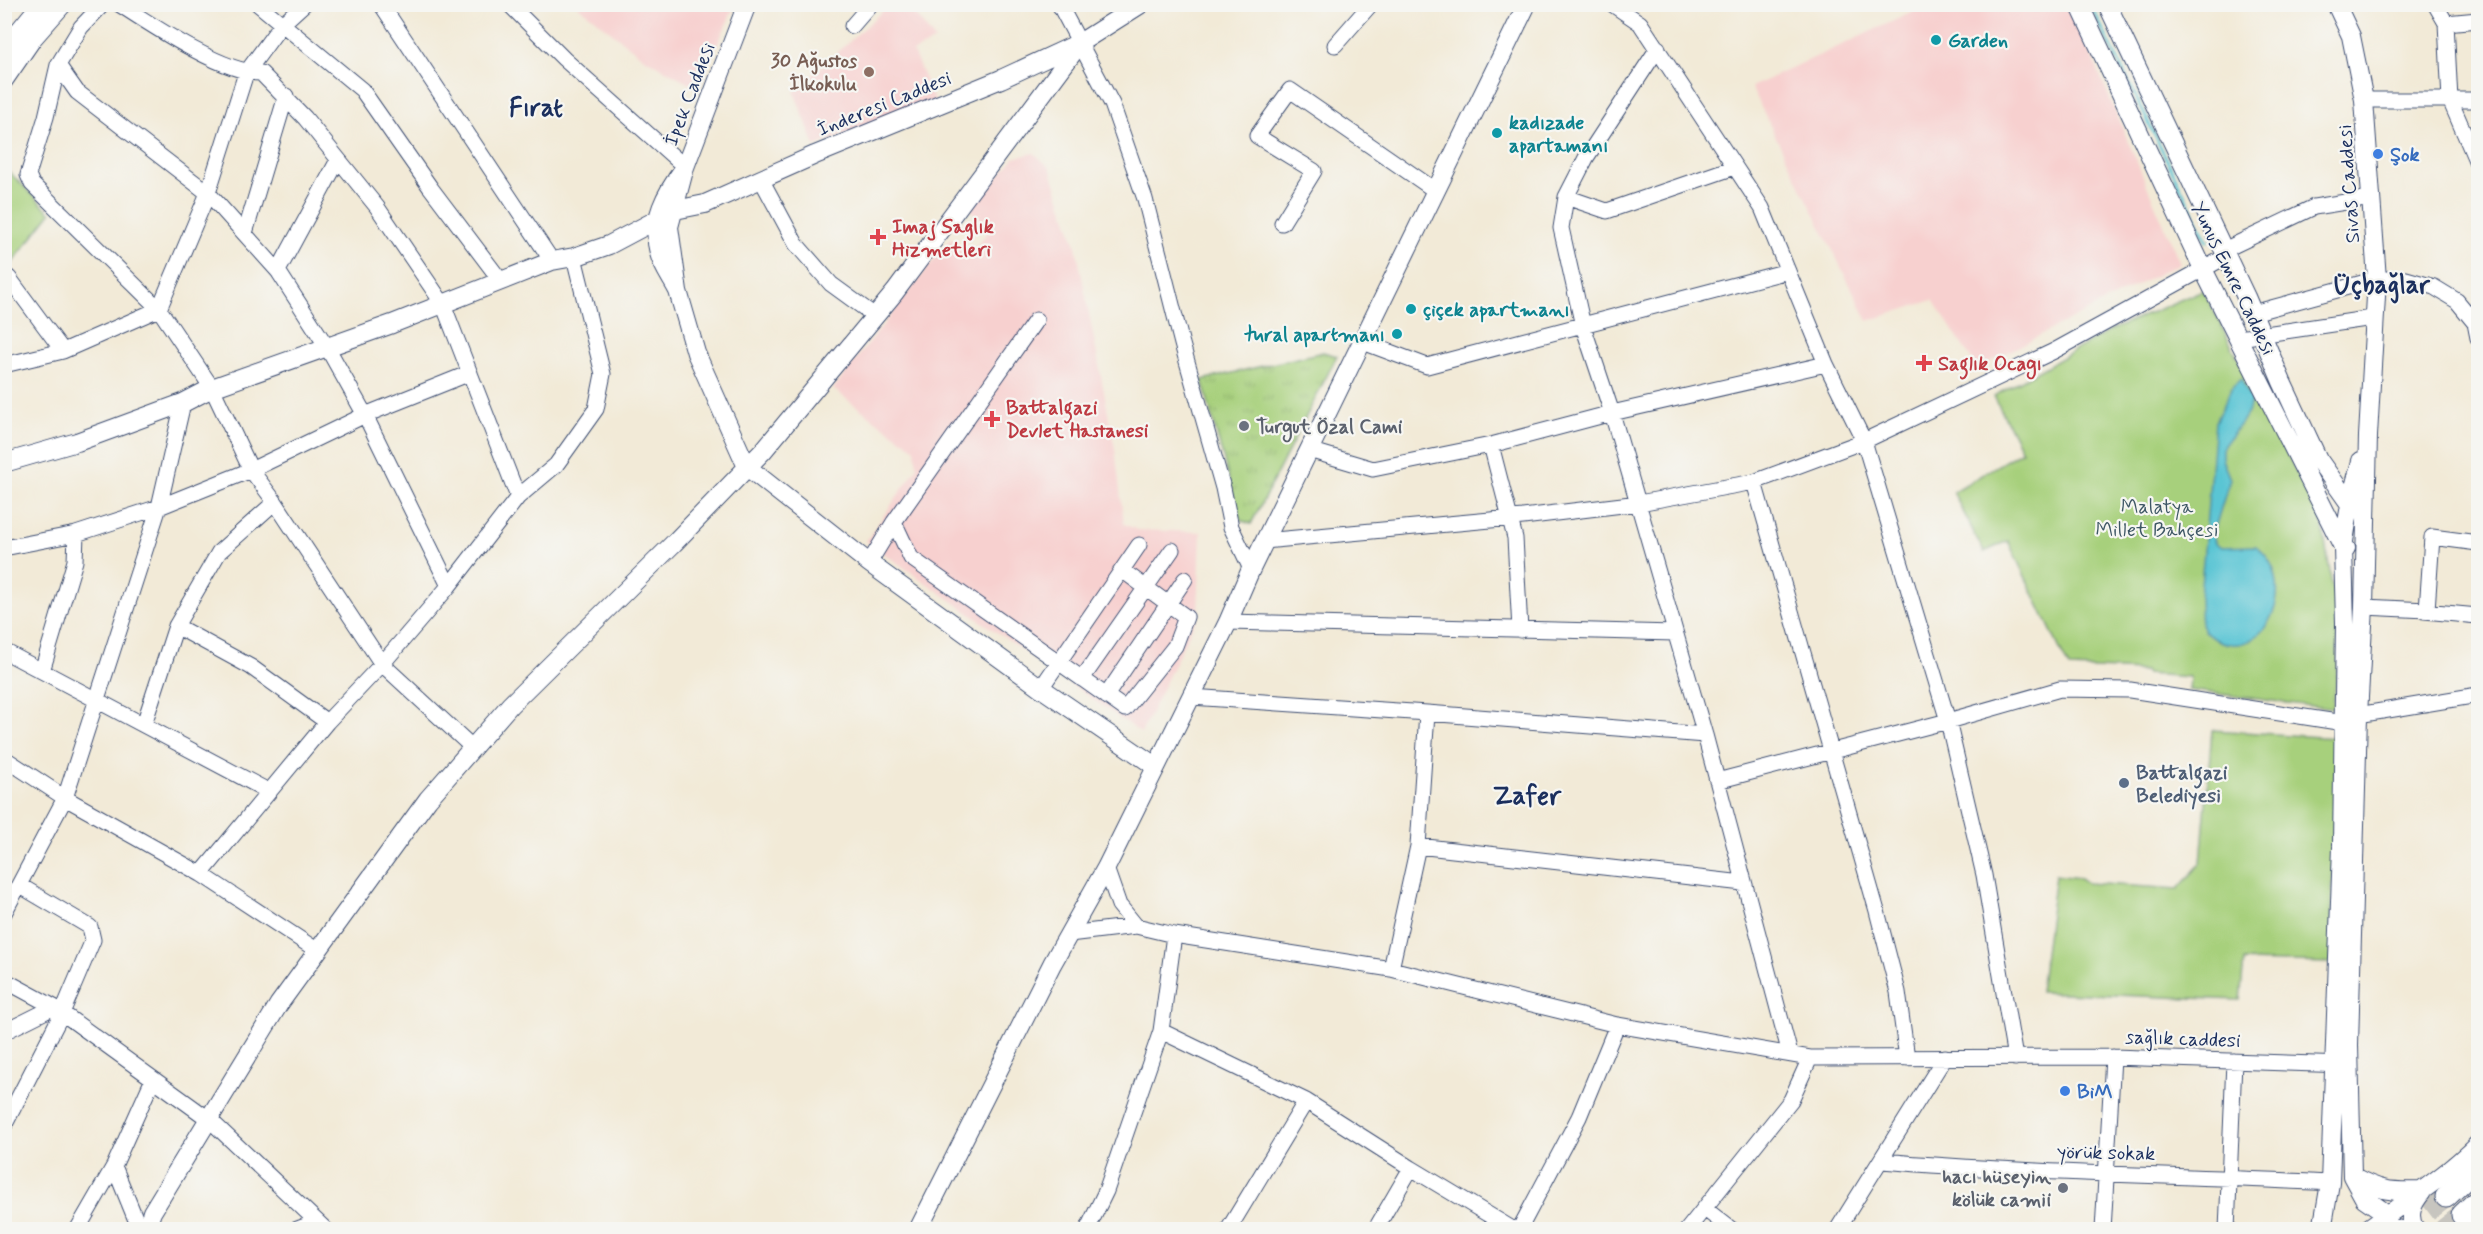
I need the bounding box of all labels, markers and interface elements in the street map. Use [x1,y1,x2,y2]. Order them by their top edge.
place label: Garden [1948,28,2008,55]
marker: Garden [1929,33,1943,47]
street label: İpek Caddesi [658,39,723,150]
place label: 30 Ağustos İlkokulu [771,48,857,98]
street label: İnderesi Caddesi [813,65,956,144]
marker: 30 Ağustos İlkokulu [862,65,876,79]
district label: Fırat [509,92,563,126]
place label: kadızade apartamanı [1509,110,1609,160]
street label: Sivas Caddesi [2332,124,2367,244]
marker: kadızade apartamanı [1490,126,1504,140]
place label: Şok [2390,142,2420,169]
marker: Şok [2371,147,2385,161]
street label: Yunus Emre Caddesi [2184,197,2282,360]
place label: Imaj Saglık Hizmetleri [892,214,994,264]
marker: Imaj Saglık Hizmetleri [869,228,887,246]
district label: Üçbağlar [2332,269,2431,304]
place label: çiçek apartmanı [1423,297,1570,324]
marker: çiçek apartmanı [1404,302,1418,316]
place label: tural apartmanı [1243,322,1385,349]
marker: tural apartmanı [1390,327,1404,341]
place label: Saglık Ocagı [1938,351,2042,380]
marker: Saglık Ocagı [1915,354,1933,372]
place label: Battalgazi Devlet Hastanesi [1006,395,1149,445]
marker: Battalgazi Devlet Hastanesi [983,410,1001,428]
place label: Turgut Özal Cami [1256,414,1403,443]
marker: Turgut Özal Cami [1237,419,1251,433]
park label: Malatya Millet Bahçesi [2096,494,2219,544]
place label: Battalgazi Belediyesi [2136,760,2228,810]
marker: Battalgazi Belediyesi [2117,776,2131,790]
district label: Zafer [1493,780,1562,814]
street label: sağlık caddesi [2125,1024,2241,1055]
place label: BiM [2077,1079,2113,1106]
marker: BiM [2058,1084,2072,1098]
street label: yörük sokak [2057,1139,2155,1168]
place label: hacı hüseyin kölük camii [1942,1164,2051,1214]
marker: hacı hüseyin kölük camii [2056,1181,2070,1195]

